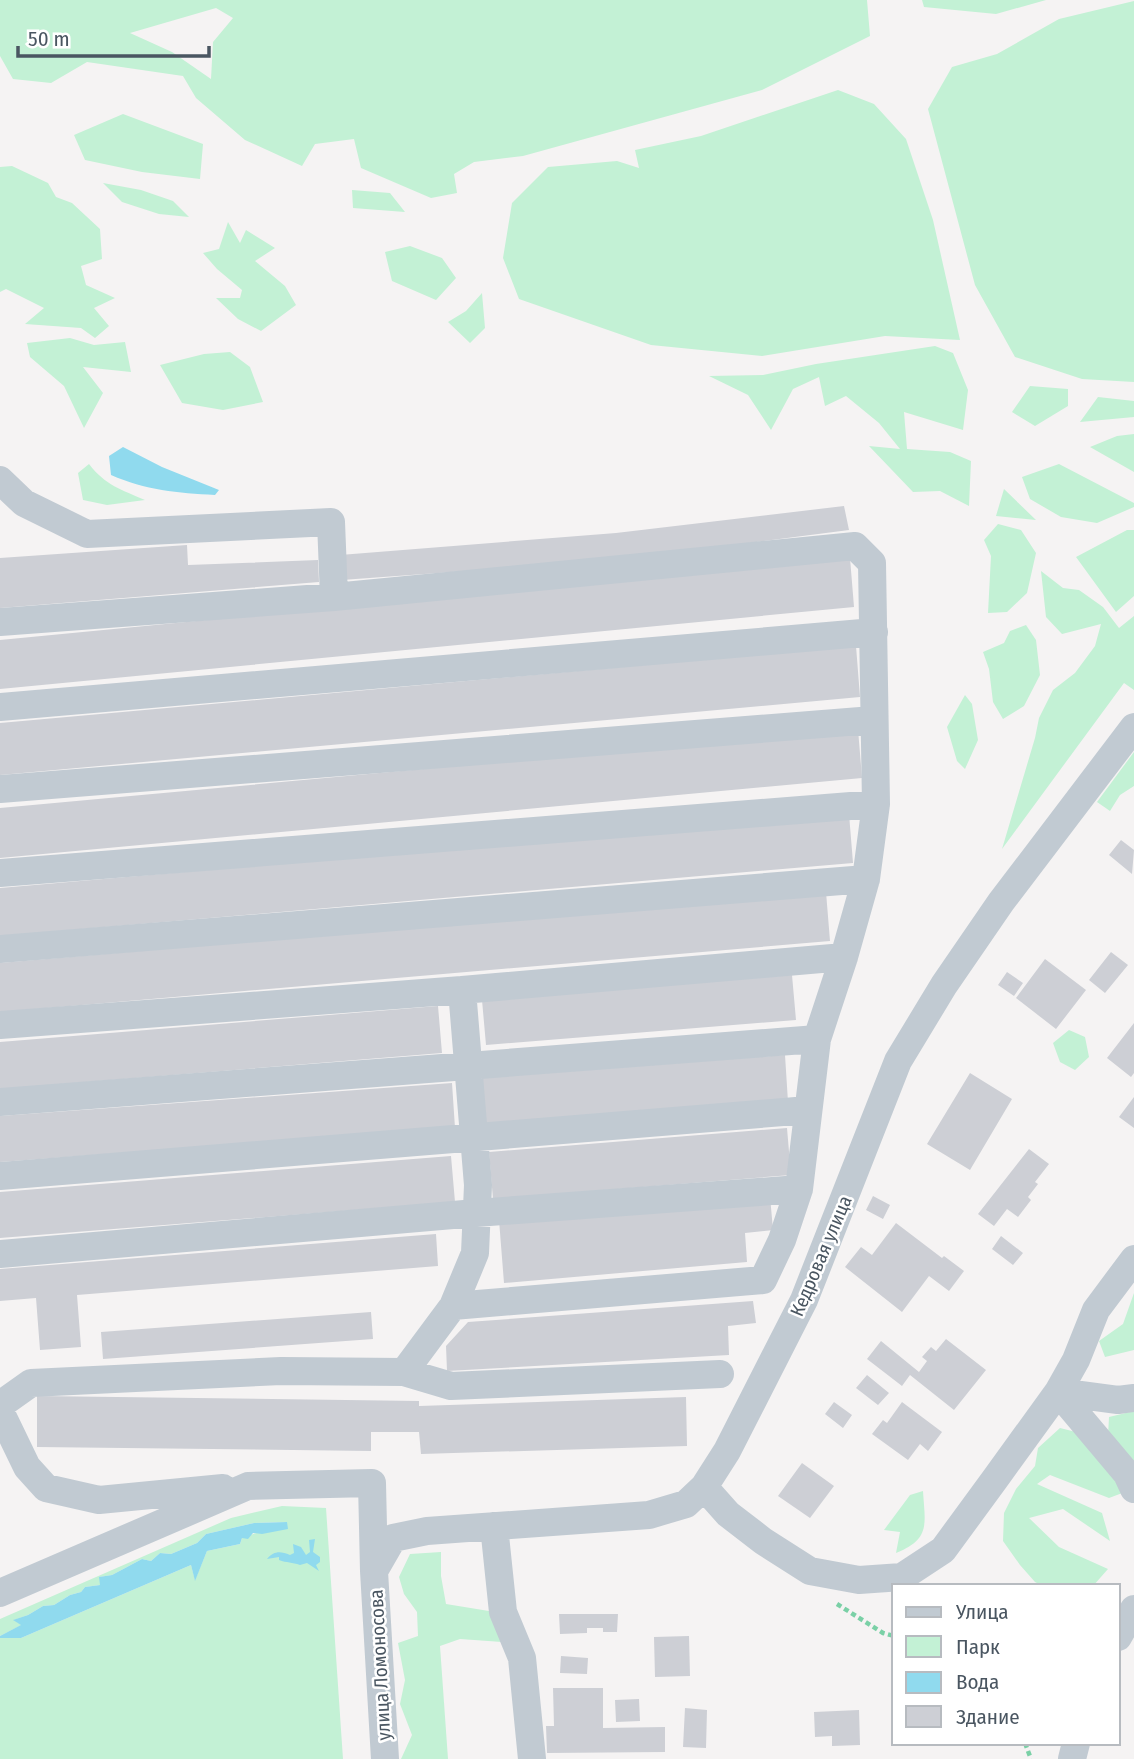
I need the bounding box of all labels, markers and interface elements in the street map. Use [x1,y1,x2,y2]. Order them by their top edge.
scale bar [18,14,208,58]
text: 50 m [28,26,70,52]
street label: Кедровая улица [785,1192,857,1320]
legend [892,1584,1120,1745]
street label: улица Ломоносова [365,1589,395,1741]
text: Улица [955,1599,1009,1625]
text: Парк [956,1634,1000,1660]
text: Вода [956,1669,999,1695]
text: Здание [956,1704,1020,1730]

